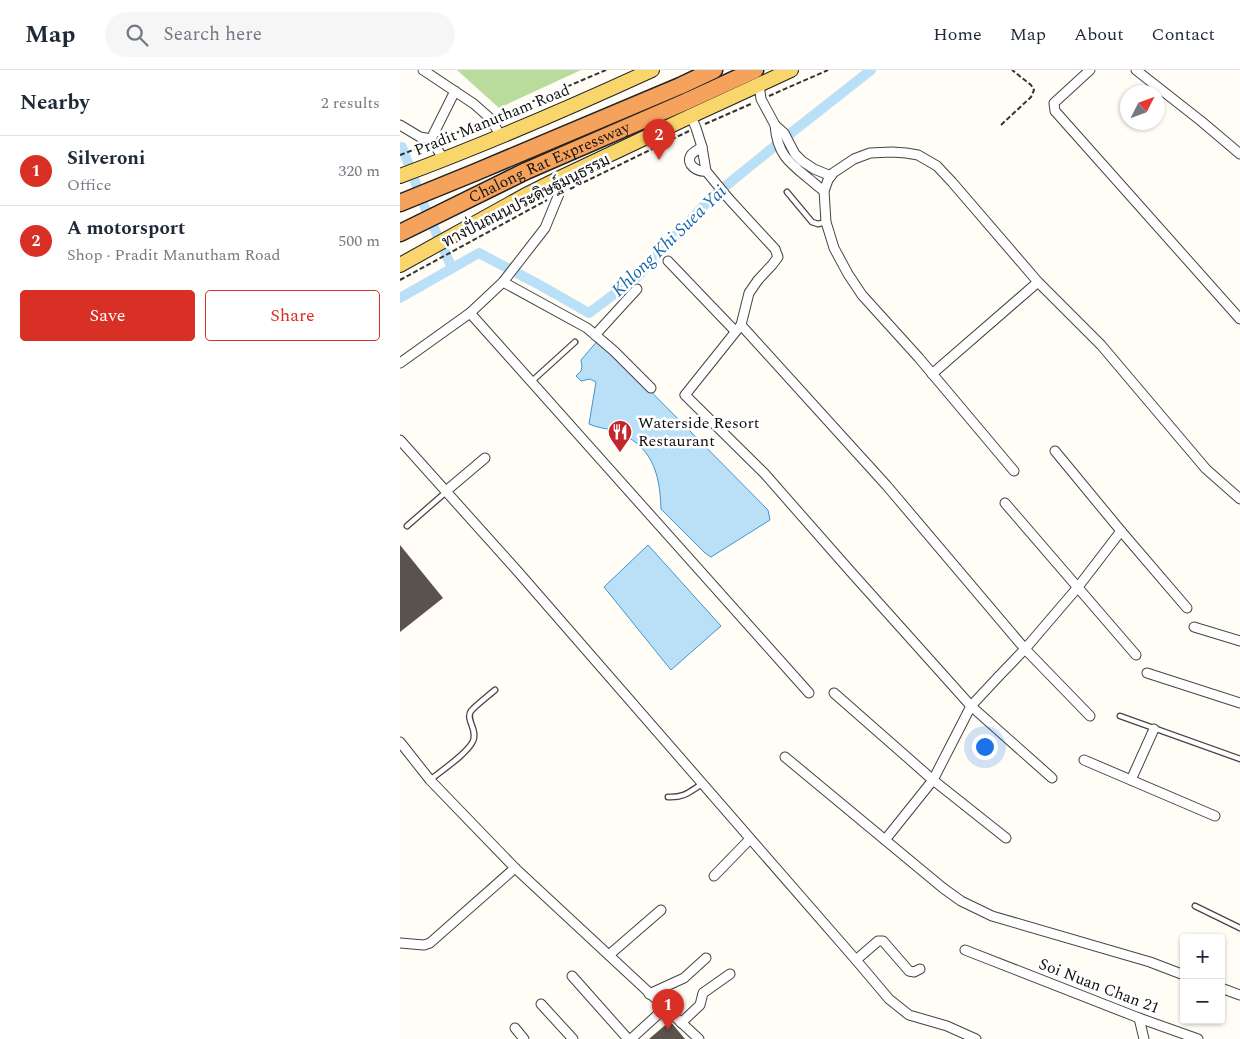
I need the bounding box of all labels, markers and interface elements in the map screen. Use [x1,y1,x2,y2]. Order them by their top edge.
search box [105,12,455,57]
text: Map [25,17,75,53]
text: Search here [163,20,262,49]
icon: search [123,21,151,49]
text: Home [933,21,982,48]
text: Map [1010,21,1046,48]
text: About [1074,21,1124,48]
text: Contact [1152,21,1215,48]
street label: Pradit Manutham Road [411,78,573,162]
north arrow [1120,85,1165,130]
text: Nearby [20,87,90,119]
text: 2 results [321,91,380,115]
street label: Chalong Rat Expressway [464,115,635,210]
pin: 2 [643,119,675,160]
text: Silveroni [67,144,145,173]
street label: ทางปั่นถนนประดิษฐ์มนูธรรม [437,146,614,254]
text: 1 [32,159,40,183]
text: 320 m [338,159,380,183]
text: Office [67,173,111,197]
water label: Khlong Khi Suea Yai [605,179,733,303]
text: A motorsport [67,214,185,243]
text: 2 [32,229,40,253]
text: 500 m [338,229,380,253]
text: Shop · Pradit Manutham Road [67,243,281,267]
button: Save [20,290,195,341]
button: Share [205,290,380,341]
place label: Waterside Resort Restaurant [638,411,760,453]
restaurant icon: Waterside Resort Restaurant [607,419,633,453]
your location [972,734,998,760]
map controls [1180,934,1225,1024]
button: + [1180,934,1225,979]
street label: Soi Nuan Chan 21 [1035,952,1163,1020]
button: − [1180,979,1225,1024]
pin: 1 [652,989,684,1030]

